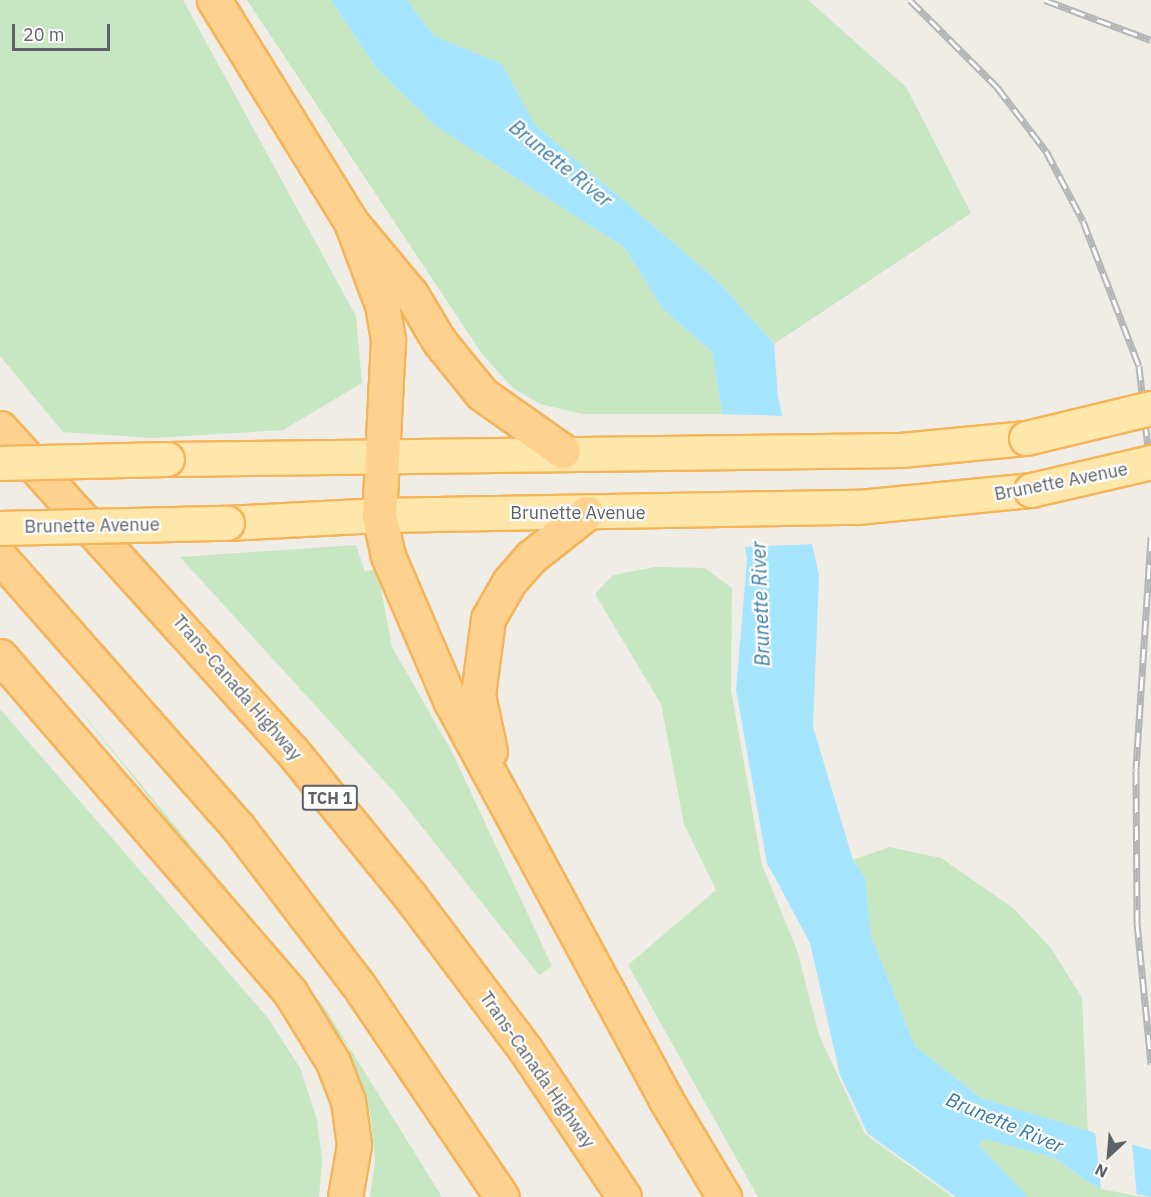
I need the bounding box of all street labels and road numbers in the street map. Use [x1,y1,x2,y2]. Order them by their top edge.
street label: Brunette Avenue [993,458,1129,506]
street label: Brunette Avenue [510,502,646,524]
street label: Brunette Avenue [24,514,160,538]
street label: Trans-Canada Highway [168,611,306,765]
road number: TCH 1 [302,785,358,811]
street label: Trans-Canada Highway [475,988,599,1152]

